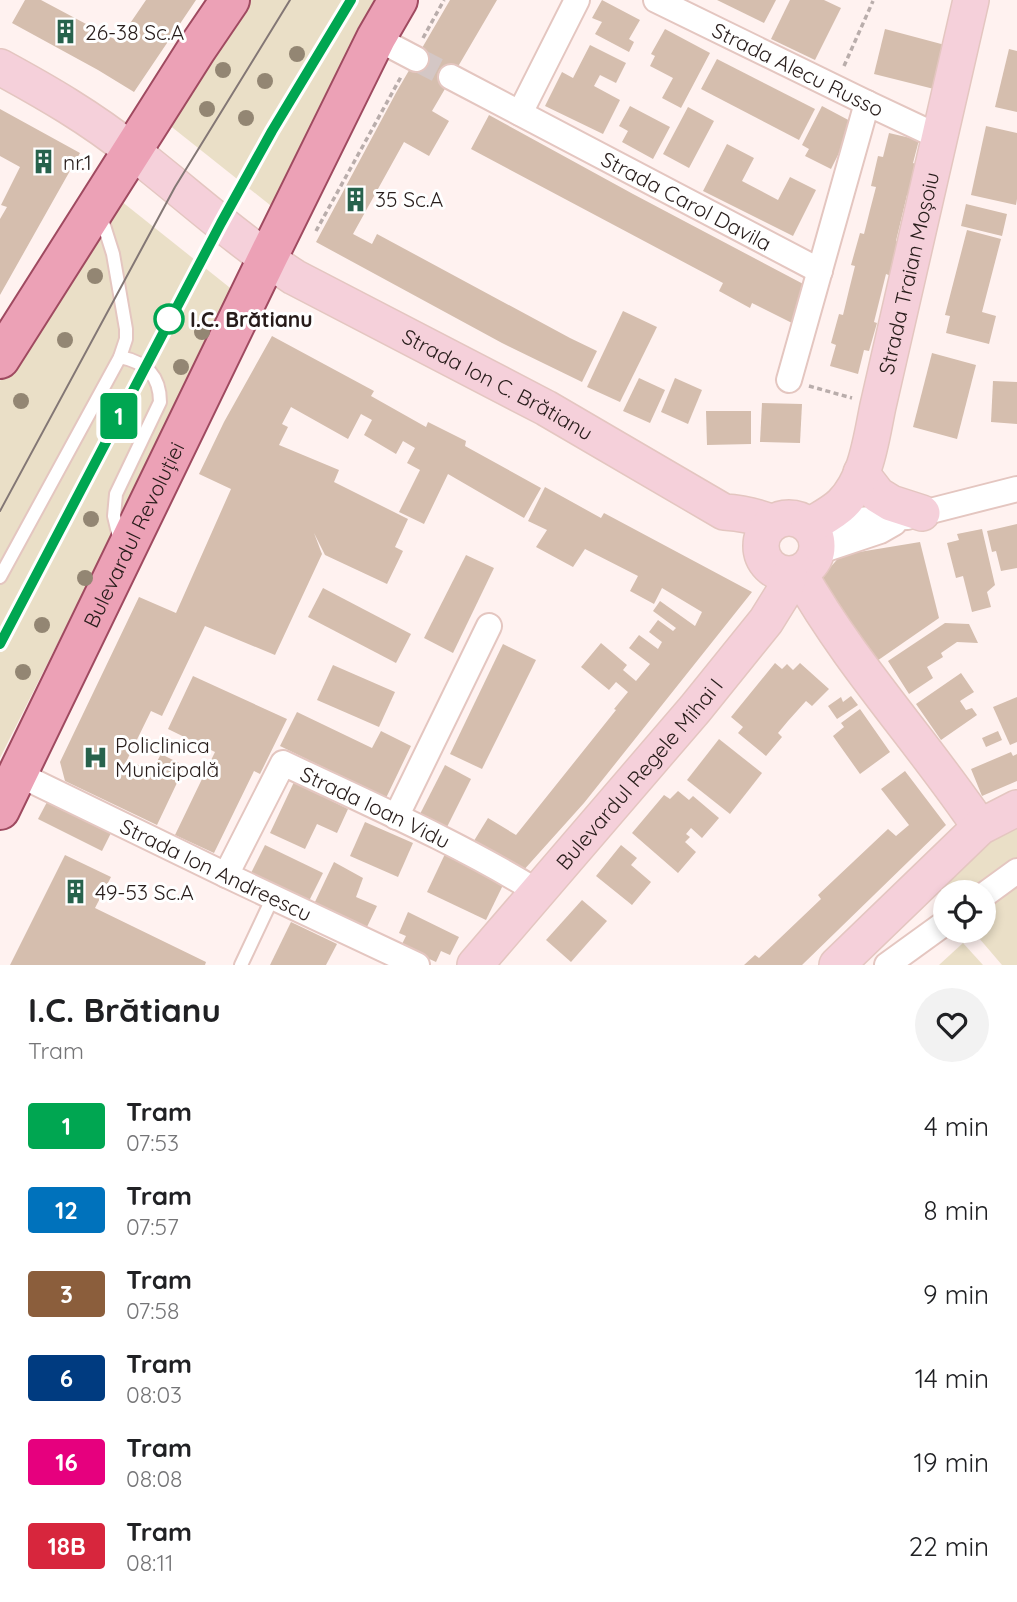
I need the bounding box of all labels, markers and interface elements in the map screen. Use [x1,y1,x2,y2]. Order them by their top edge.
street label: Strada Alecu Russo [708,16,888,122]
building icon: 26-38 Sc.A [51,18,79,46]
place label: 26-38 Sc.A [85,19,184,45]
street label: Strada Carol Davila [597,145,776,256]
building icon: nr.1 [29,148,57,176]
place label: nr.1 [63,149,92,175]
street label: Strada Traian Moșoiu [873,169,944,377]
building icon: 35 Sc.A [341,185,369,213]
place label: 35 Sc.A [375,186,443,212]
marker: I.C. Brătianu [154,304,184,334]
place label: I.C. Brătianu [190,306,313,332]
street label: Strada Ion C. Brătianu [398,323,598,446]
line badge: 1 [96,393,142,439]
text: 1 [114,401,124,431]
street label: Bulevardul Revoluției [77,438,189,632]
street label: Bulevardul Regele Mihai I [550,673,728,875]
place label: Policlinica Municipală [115,732,219,782]
hospital icon: Policlinica Municipală [81,743,109,771]
street label: Strada Ioan Vidu [296,760,455,854]
street label: Strada Ion Andreescu [116,813,316,927]
building icon: 49-53 Sc.A [61,878,89,906]
place label: 49-53 Sc.A [95,879,194,905]
map controls [933,880,996,943]
button: locate [933,880,996,943]
button: heart [915,988,989,1062]
text: I.C. Brătianu [28,989,221,1030]
text: Tram [28,1036,84,1065]
text: Tram [126,1095,192,1128]
text: 4 min [924,1110,989,1143]
text: 1 [62,1111,71,1141]
text: 07:53 [126,1128,179,1157]
text: Tram [126,1179,192,1212]
text: 8 min [924,1194,989,1227]
text: 12 [55,1195,78,1225]
text: 07:57 [126,1212,179,1241]
text: Tram [126,1263,192,1296]
text: 9 min [923,1278,989,1311]
text: 3 [60,1279,73,1309]
text: 07:58 [126,1296,179,1325]
text: Tram [126,1347,192,1380]
text: 14 min [915,1362,989,1395]
text: 6 [60,1363,73,1393]
text: 08:03 [126,1380,182,1409]
text: Tram [126,1431,192,1464]
text: 19 min [913,1446,989,1479]
text: 16 [55,1447,78,1477]
text: 08:08 [126,1464,183,1493]
text: Tram [126,1515,192,1548]
text: 22 min [909,1530,989,1563]
text: 18B [47,1531,86,1561]
text: 08:11 [126,1548,173,1577]

